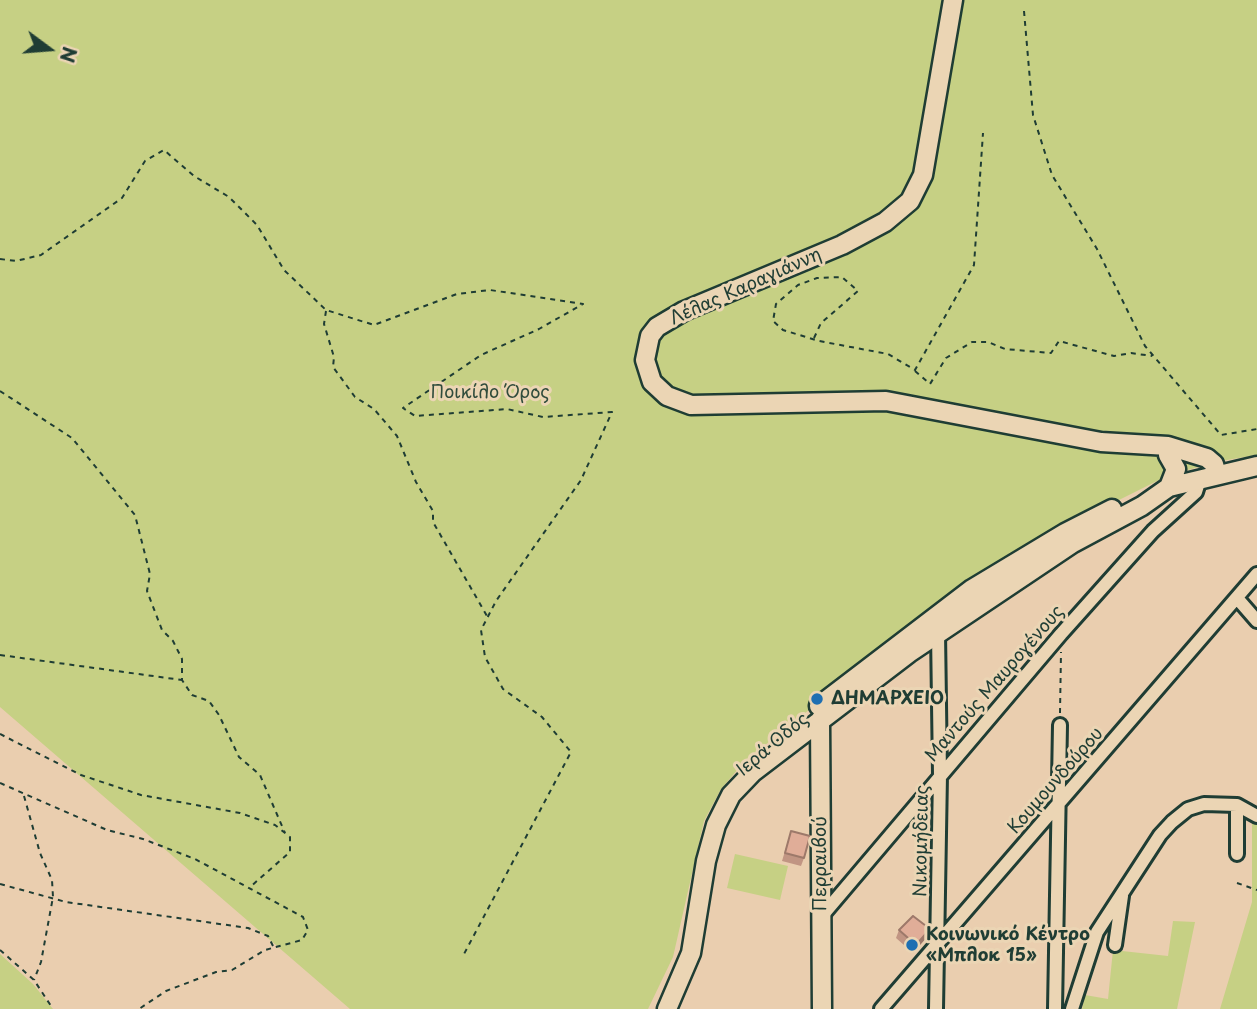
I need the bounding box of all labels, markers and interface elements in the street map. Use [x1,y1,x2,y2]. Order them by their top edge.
north arrow [14,14,84,84]
text: N [54,44,85,66]
street label: Λέλας Καραγιάννη [667,244,825,330]
park label: Ποικίλο Όρος [431,382,549,404]
street label: Μαντούς Μαυρογένους [921,601,1069,767]
place label: ΔΗΜΑΡΧΕΙΟ [831,688,944,710]
marker: ΔΗΜΑΡΧΕΙΟ [809,691,825,707]
street label: Ιερά Οδός [733,709,813,781]
street label: Κουμουνδούρου [1004,723,1108,839]
street label: Νικομήδειας [910,785,934,897]
street label: Περραιβού [810,816,832,912]
place label: Κοινωνικό Κέντρο «Μπλοκ 15» [926,924,1090,967]
marker: Κοινωνικό Κέντρο «Μπλοκ 15» [904,937,920,953]

